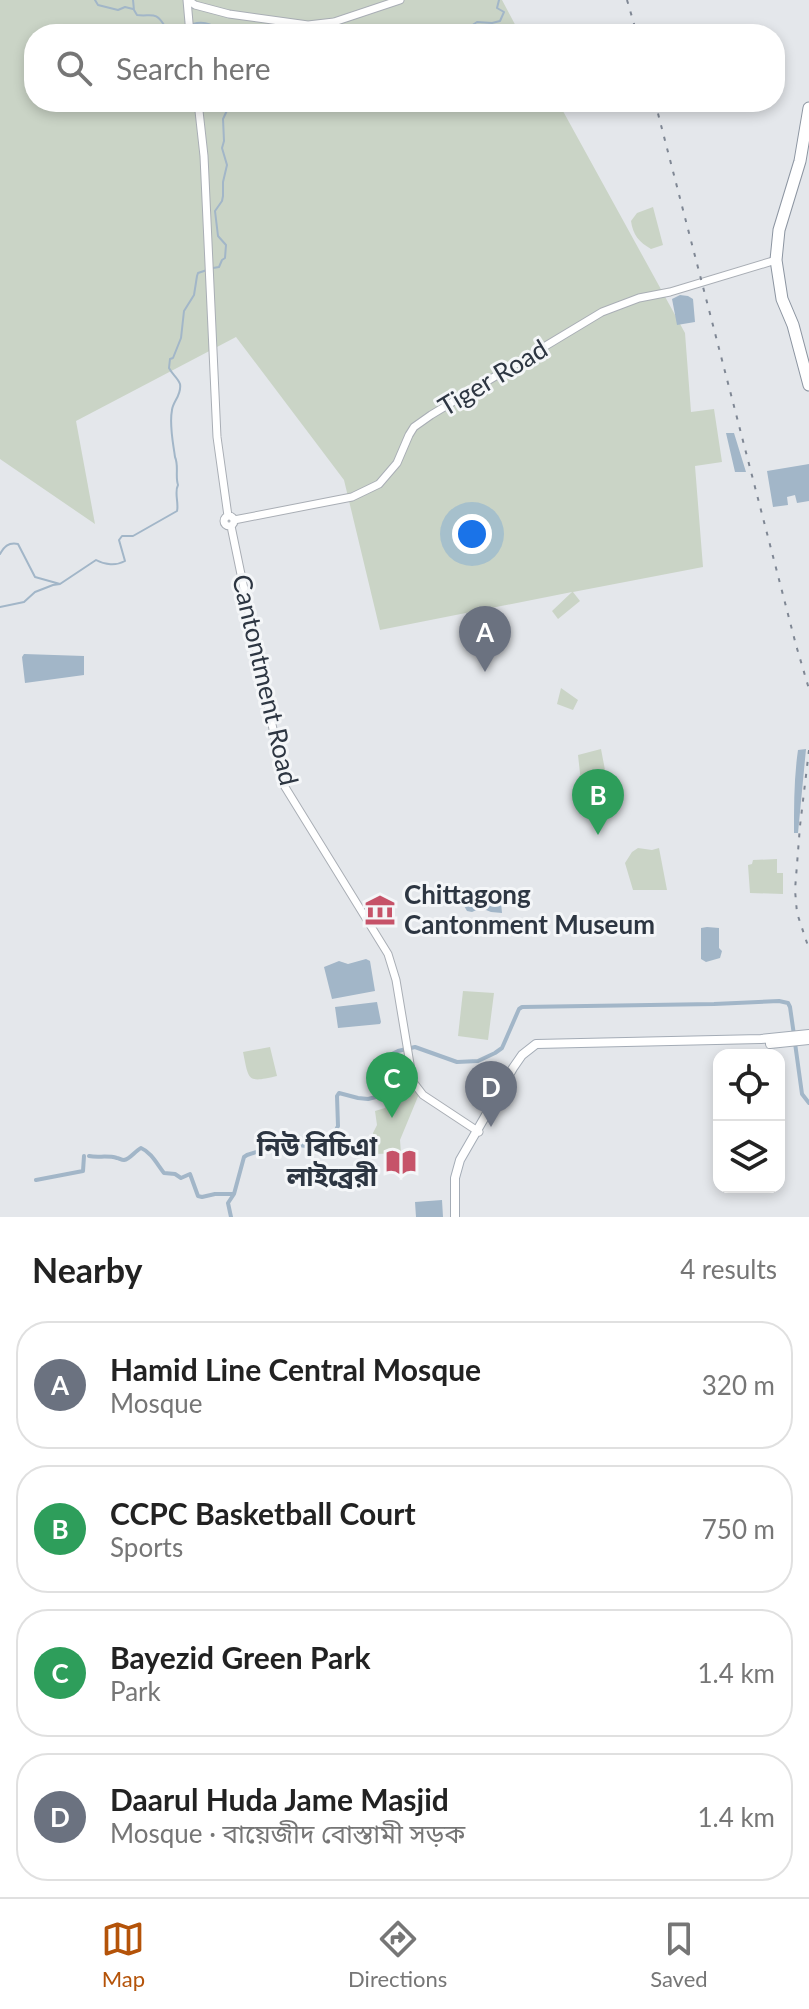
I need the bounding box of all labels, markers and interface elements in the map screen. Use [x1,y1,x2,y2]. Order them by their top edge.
search box [24,24,785,112]
icon: search [52,46,96,90]
text: Search here [116,50,271,86]
street label: Tiger Road [432,332,553,422]
your location [452,514,492,554]
street label: Cantontment Road [226,571,306,788]
pin: A [459,606,511,672]
pin: B [572,769,624,835]
place label: Chittagong Cantonment Museum [404,878,655,940]
museum icon: Chittagong Cantonment Museum [363,893,397,927]
map controls [713,1049,785,1193]
button: locate [713,1049,785,1121]
pin: C [366,1052,418,1118]
pin: D [465,1061,517,1127]
button: layers [713,1121,785,1193]
place label: নিউ বিচিএা লাইব্রেরী [256,1130,378,1192]
library icon: নিউ বিচিএা লাইব্রেরী [384,1145,418,1179]
text: Nearby [32,1249,143,1290]
text: 4 results [680,1253,777,1285]
text: Hamid Line Central Mosque [110,1351,481,1387]
text: A [51,1369,69,1401]
text: 320 m [702,1369,775,1401]
text: Mosque [110,1387,203,1419]
text: CCPC Basketball Court [110,1495,416,1531]
text: B [51,1513,69,1545]
text: 750 m [702,1513,775,1545]
text: Sports [110,1531,183,1563]
text: Bayezid Green Park [110,1639,371,1675]
text: C [51,1657,69,1689]
text: 1.4 km [697,1657,775,1689]
text: Park [110,1675,161,1707]
text: Daarul Huda Jame Masjid [110,1781,449,1817]
text: D [50,1801,70,1833]
text: 1.4 km [697,1801,775,1833]
text: Mosque · বায়েজীদ বোস্তামী সড়ক [110,1817,465,1849]
tab: Map [101,1917,145,1992]
tab: Directions [348,1917,447,1992]
tab: Saved [650,1917,708,1992]

